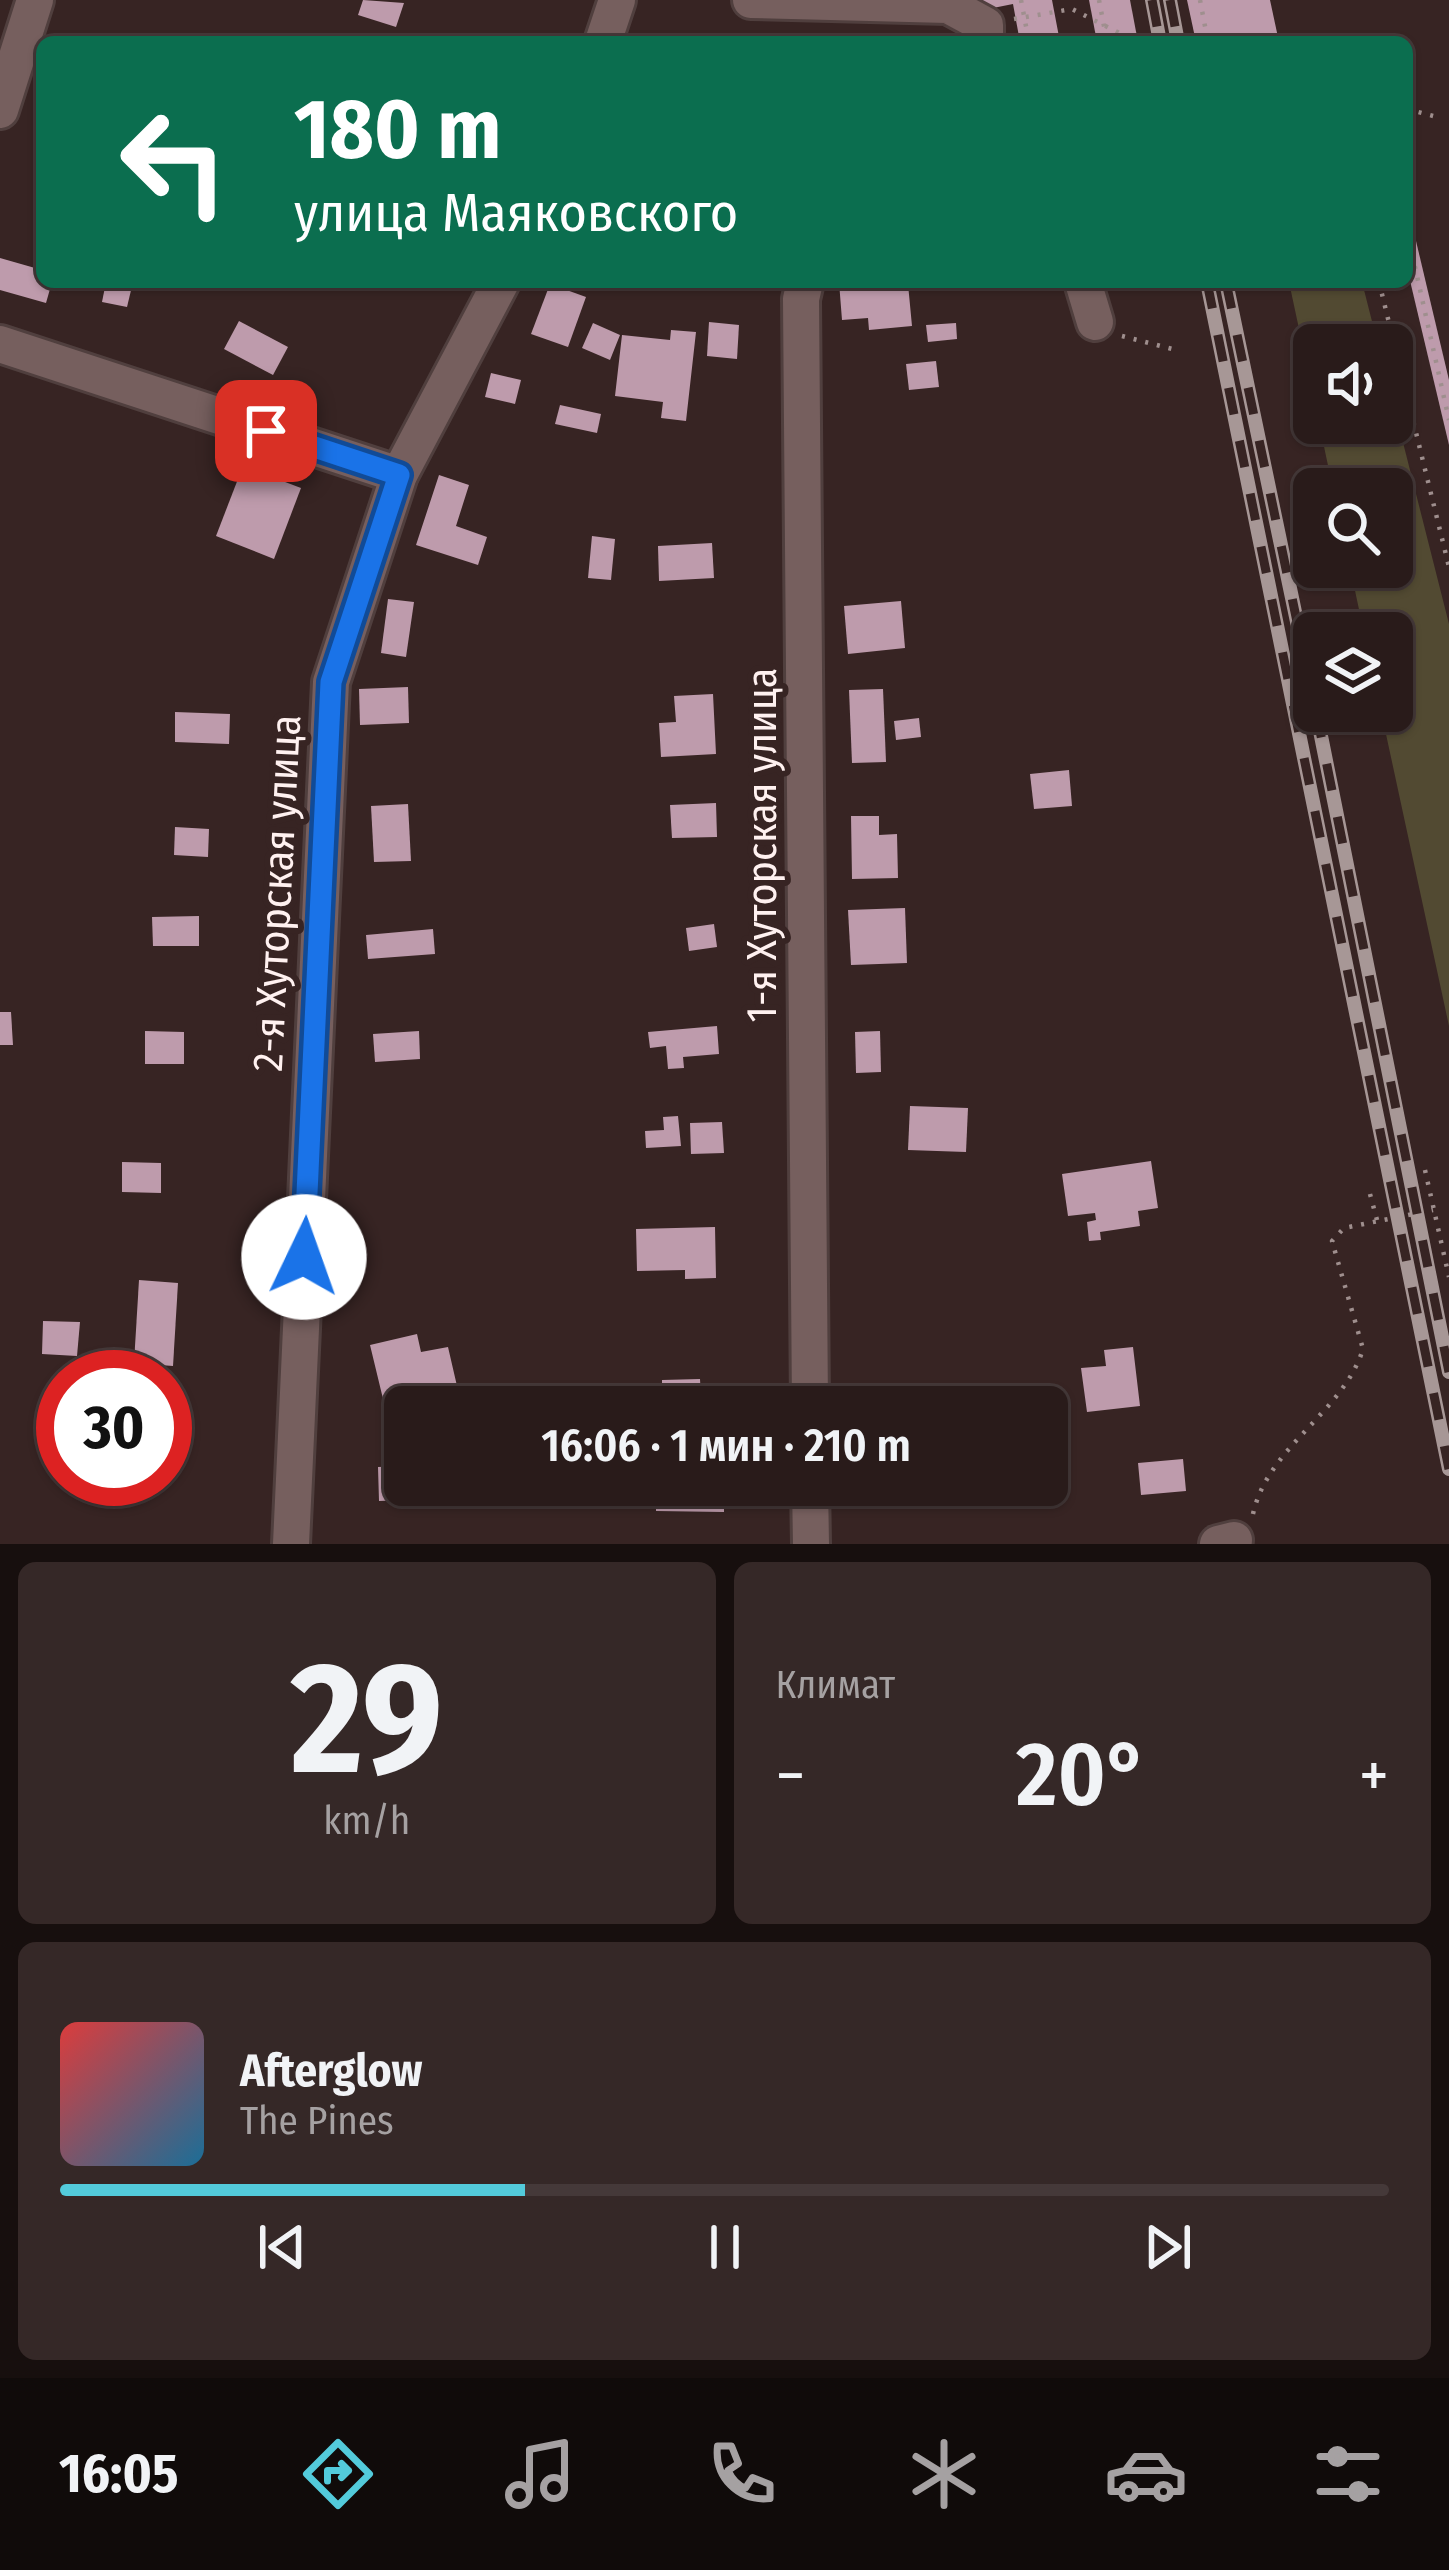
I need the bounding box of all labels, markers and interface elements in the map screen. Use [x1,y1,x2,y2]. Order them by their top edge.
text: 180 m [294,79,501,180]
icon: left [96,84,252,240]
text: улица Маяковского [294,181,738,245]
map controls [1293,324,1413,732]
button: sound [1293,324,1413,444]
pin [215,380,317,482]
icon: arrive [233,398,299,464]
button: search [1293,468,1413,588]
button: layers [1293,612,1413,732]
street label: 1-я Хуторская улица [737,668,787,1022]
street label: 2-я Хуторская улица [243,713,311,1073]
position arrow [241,1194,367,1320]
speed limit sign: 30 [36,1350,192,1506]
text: 16:06 · 1 мин · 210 m [541,1419,911,1473]
text: 29 [291,1626,443,1813]
text: Климат [776,1662,895,1708]
text: 20° [1016,1721,1148,1829]
text: − [776,1736,805,1815]
text: + [1359,1736,1389,1815]
text: km/h [323,1798,410,1844]
text: Afterglow [240,2044,422,2098]
text: The Pines [240,2098,394,2144]
icon: previous [249,2214,315,2280]
icon: pause [692,2214,758,2280]
icon: next [1135,2214,1201,2280]
icon: directions [296,2432,380,2516]
icon: music [498,2432,582,2516]
icon: phone [700,2432,784,2516]
icon: climate [902,2432,986,2516]
icon: car [1104,2432,1188,2516]
icon: filters [1306,2432,1390,2516]
text: 16:05 [59,2442,178,2506]

